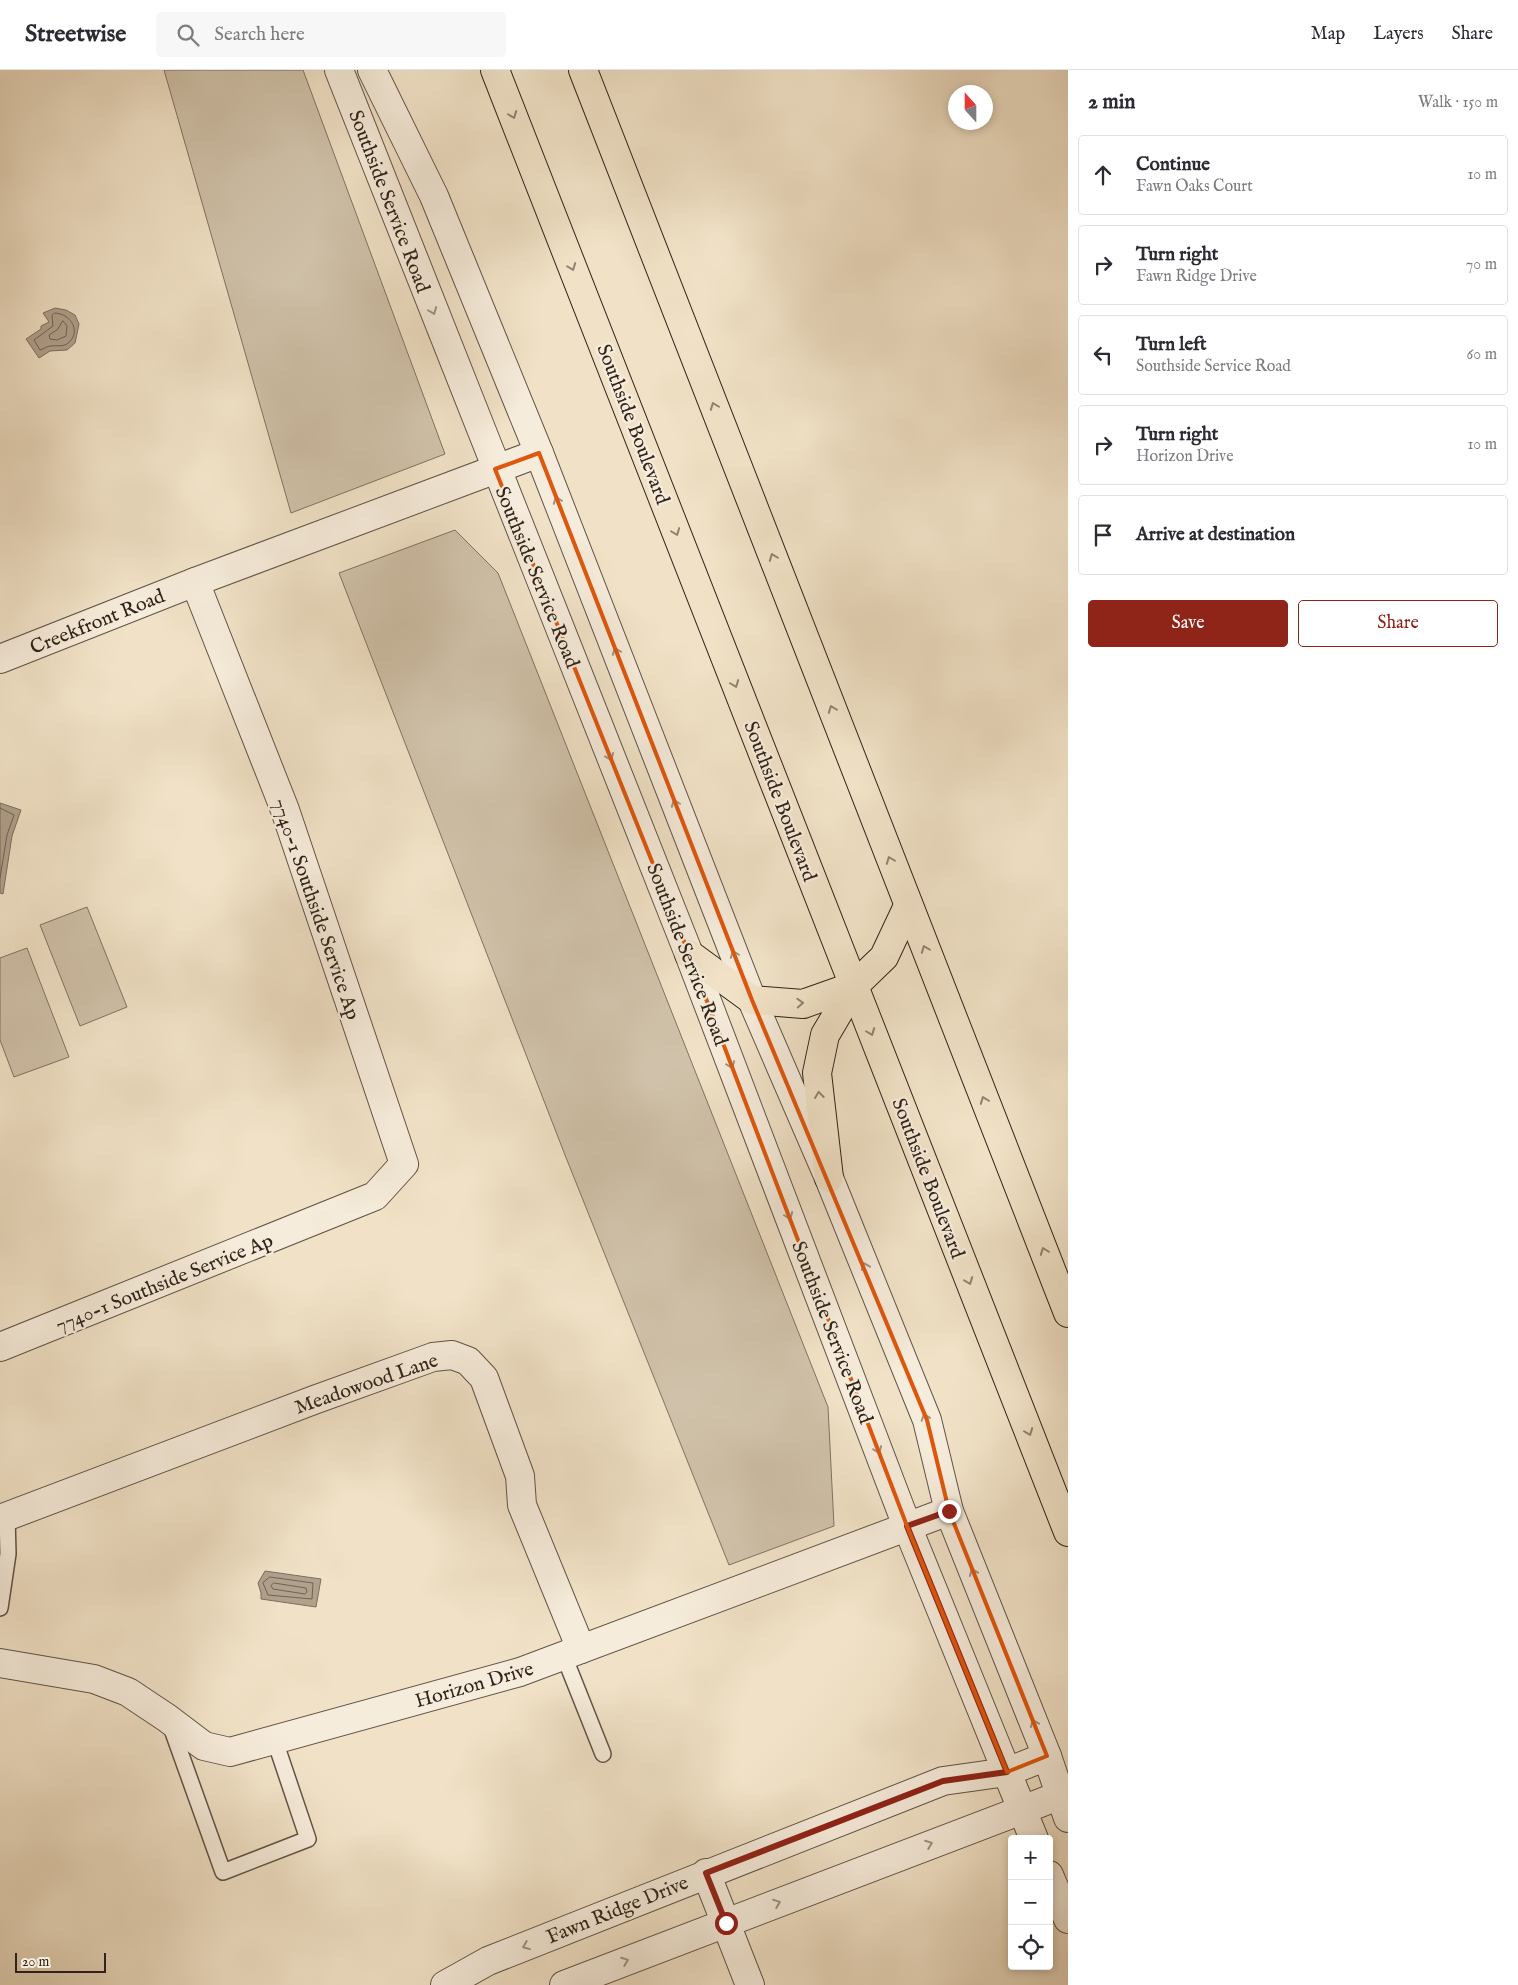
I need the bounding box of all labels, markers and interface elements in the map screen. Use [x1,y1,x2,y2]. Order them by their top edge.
search box [156,12,506,57]
text: Streetwise [25,19,126,50]
icon: search [174,21,202,49]
text: Search here [214,23,305,47]
text: Map [1311,23,1345,46]
text: Layers [1373,23,1424,46]
text: Share [1452,23,1493,46]
north arrow [948,85,993,130]
text: 2 min [1088,89,1135,116]
text: Walk · 150 m [1418,93,1498,113]
street label: Southside Service Road [342,107,435,297]
one-way arrow [507,111,517,119]
text: Continue [1136,153,1210,177]
icon: ahead [1089,161,1117,189]
text: 10 m [1467,165,1497,185]
text: Fawn Oaks Court [1136,177,1253,197]
text: Turn right [1136,243,1218,267]
icon: right [1089,251,1117,279]
text: 70 m [1466,255,1497,275]
one-way arrow [566,262,577,271]
text: Fawn Ridge Drive [1136,267,1257,287]
one-way arrow [427,306,437,315]
text: Turn left [1136,333,1207,357]
street label: Southside Boulevard [591,341,675,509]
icon: left [1089,341,1117,369]
text: 60 m [1467,345,1497,365]
text: Southside Service Road [1136,357,1291,377]
one-way arrow [710,402,720,411]
text: Turn right [1136,423,1218,447]
icon: right [1089,431,1117,459]
text: 10 m [1467,435,1497,455]
text: Horizon Drive [1136,447,1233,467]
street label: Southside Service Road [489,483,585,672]
one-way arrow [553,496,563,505]
icon: arrive [1089,521,1117,549]
text: Arrive at destination [1136,523,1295,547]
one-way arrow [670,527,680,536]
one-way arrow [768,553,779,562]
street label: Creekfront Road [27,584,169,661]
button: Save [1088,600,1288,647]
button: Share [1298,600,1498,647]
one-way arrow [612,647,622,656]
one-way arrow [729,679,739,687]
one-way arrow [827,705,838,714]
street label: Southside Boulevard [738,718,822,886]
one-way arrow [604,752,614,761]
street label: 7740-1 Southside Service Ap [266,796,365,1023]
one-way arrow [671,799,681,808]
one-way arrow [886,856,897,865]
street label: Southside Service Road [640,860,733,1050]
one-way arrow [921,945,931,954]
one-way arrow [730,950,740,959]
one-way arrow [796,997,804,1008]
one-way arrow [866,1027,876,1035]
one-way arrow [725,1060,735,1068]
one-way arrow [814,1091,825,1099]
street label: Southside Boulevard [886,1095,970,1263]
one-way arrow [980,1096,991,1105]
one-way arrow [783,1212,793,1220]
street label: 7740-1 Southside Service Ap [52,1228,277,1338]
street label: Southside Service Road [785,1238,878,1428]
one-way arrow [1040,1248,1050,1256]
one-way arrow [860,1262,871,1271]
one-way arrow [963,1276,973,1284]
street label: Meadowood Lane [292,1348,441,1421]
one-way arrow [921,1413,931,1422]
one-way arrow [1022,1427,1033,1436]
one-way arrow [872,1445,882,1454]
route end [938,1500,961,1523]
one-way arrow [969,1568,980,1577]
street label: Horizon Drive [412,1657,536,1714]
one-way arrow [1030,1719,1040,1728]
map controls [1008,1835,1053,1970]
button: + [1008,1835,1053,1880]
one-way arrow [924,1840,932,1850]
street label: Fawn Ridge Drive [543,1871,692,1950]
button: − [1008,1880,1053,1925]
one-way arrow [772,1899,781,1909]
route start [715,1912,738,1935]
button: locate [1008,1925,1053,1970]
one-way arrow [522,1939,531,1950]
scale bar [15,1950,106,1973]
text: 20 m [22,1953,49,1971]
one-way arrow [621,1957,629,1967]

